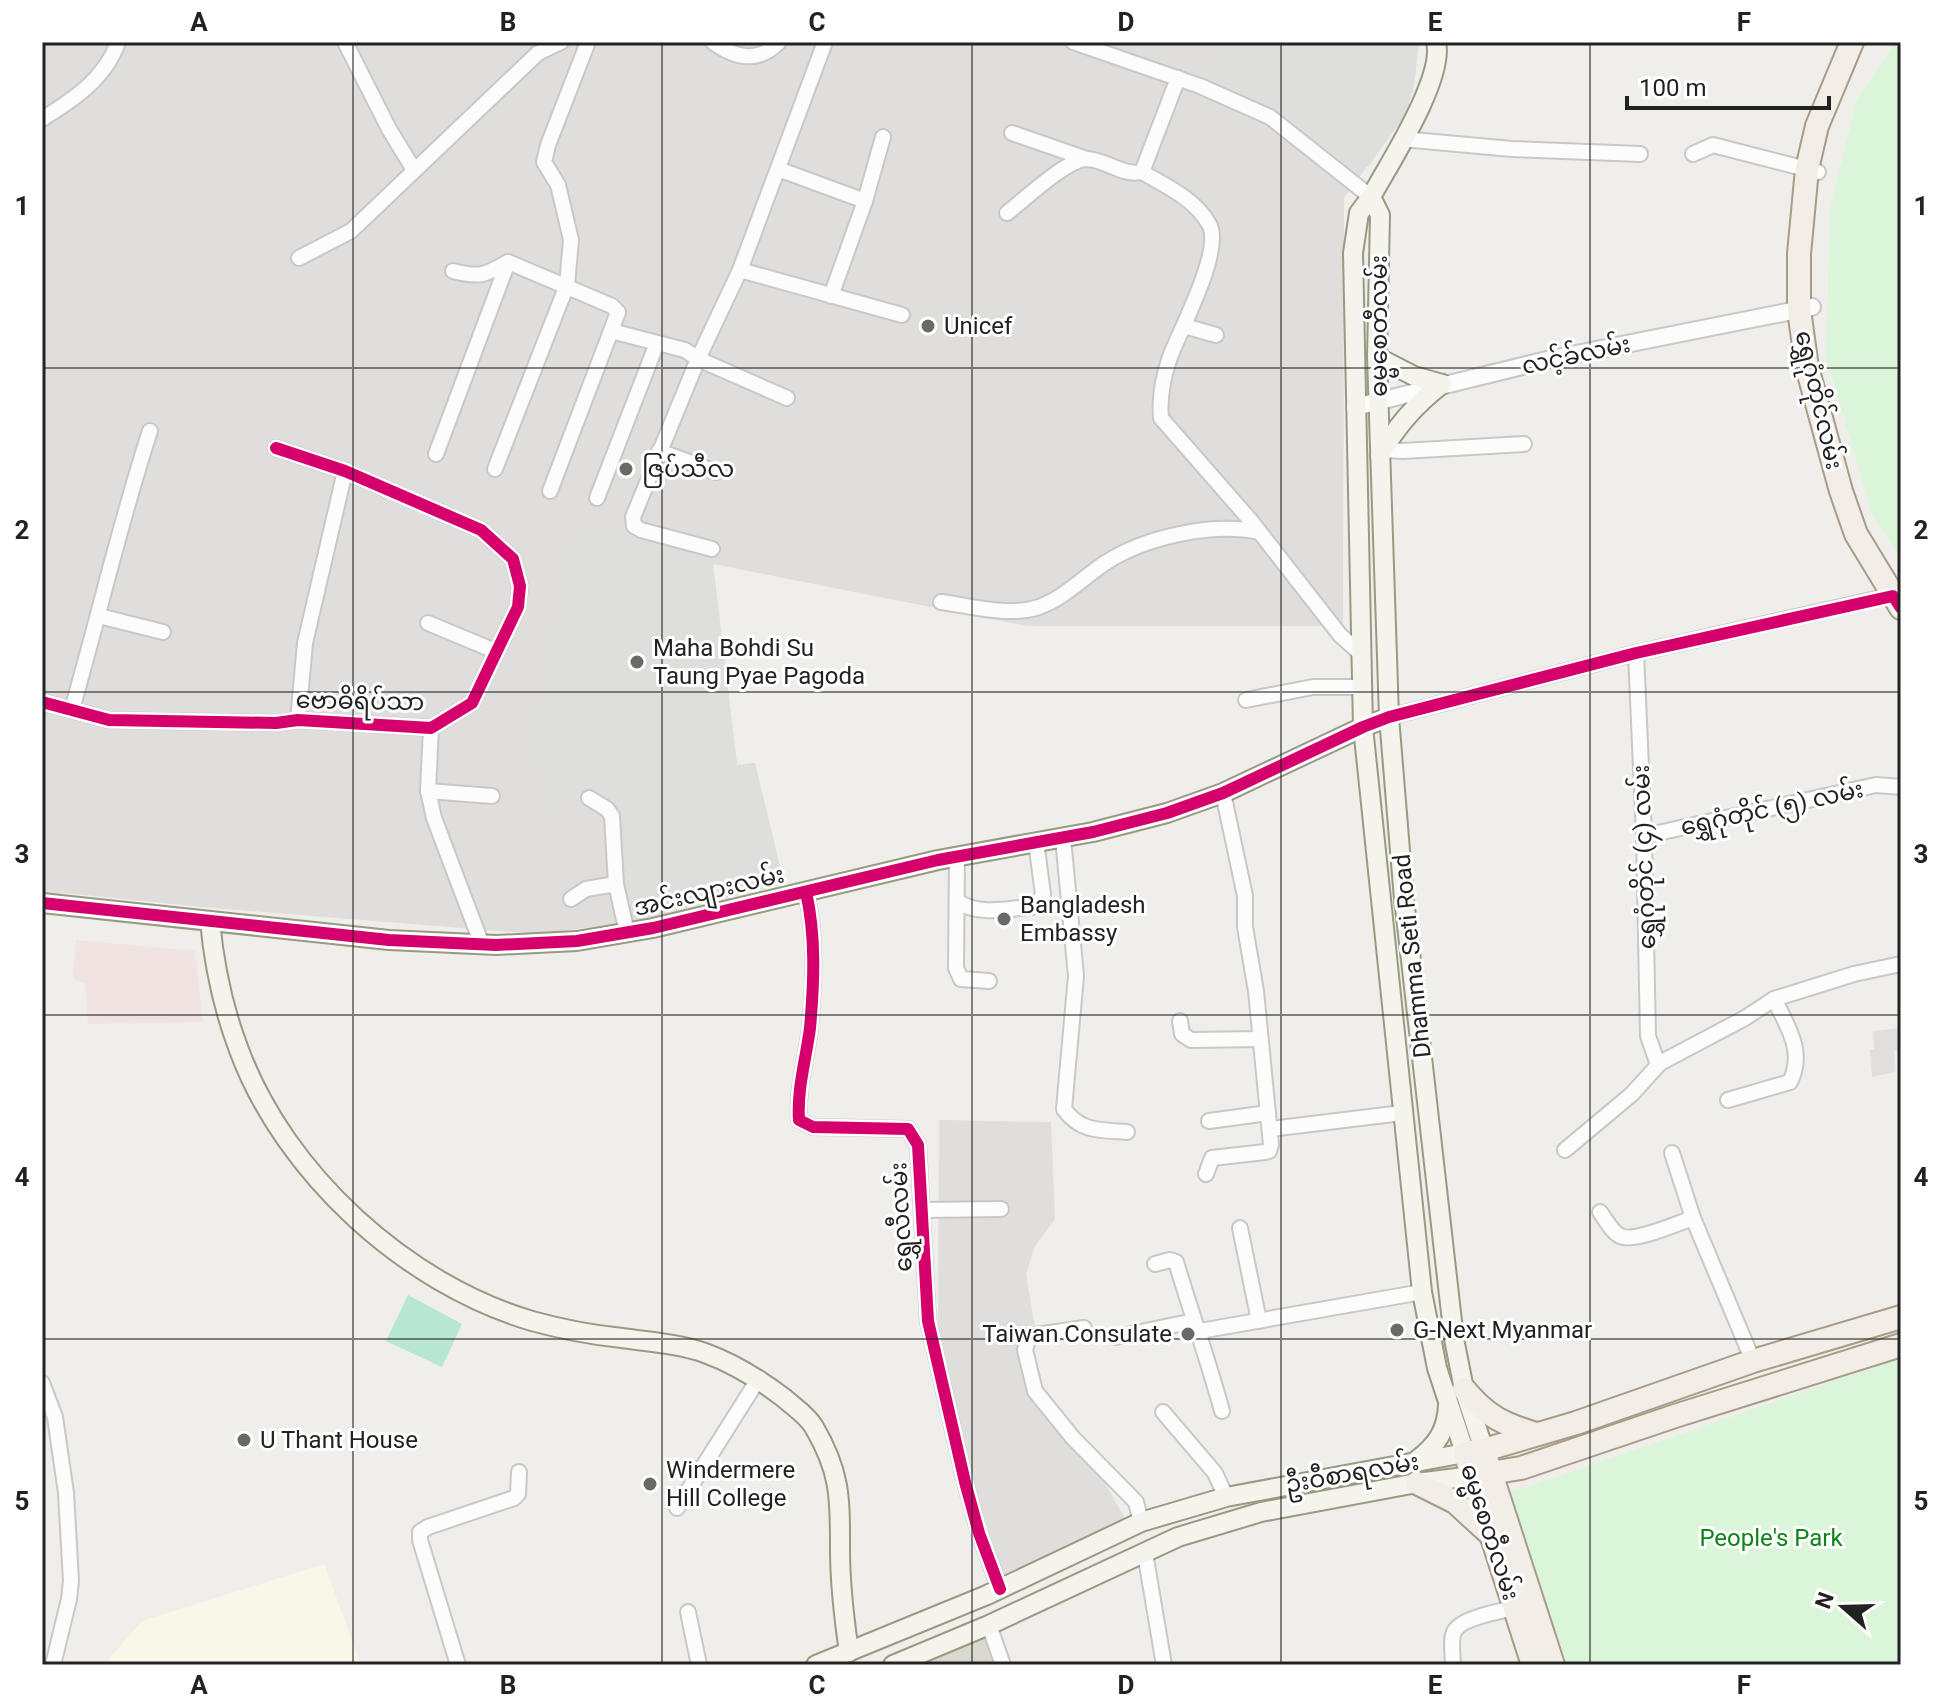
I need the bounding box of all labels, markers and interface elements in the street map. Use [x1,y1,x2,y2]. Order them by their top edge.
text: A [190,7,208,37]
text: B [500,7,516,37]
text: C [808,7,826,37]
text: D [1118,7,1134,37]
text: E [1428,7,1443,37]
text: F [1737,7,1751,37]
scale bar [1627,60,1829,110]
text: 100 m [1639,74,1706,102]
text: 1 [15,191,29,221]
text: 1 [1914,191,1928,221]
street label: ဓမ္မစေတီလမ်း [1363,255,1399,397]
place label: Unicef [944,312,1013,340]
marker: Unicef [919,317,937,335]
street label: ရွှေဂုံတိုင်လမ်း [1785,327,1851,473]
street label: လင့်ခ်လမ်း [1519,328,1633,382]
place label: ဇြပ်သီလ [642,453,734,488]
marker: ဇြပ်သီလ [617,460,635,478]
text: 2 [15,515,29,545]
text: 2 [1914,515,1928,545]
place label: Maha Bohdi Su Taung Pyae Pagoda [653,634,865,690]
marker: Maha Bohdi Su Taung Pyae Pagoda [628,653,646,671]
street label: ဗောဓိရိပ်သာ [295,684,425,721]
street label: ရွှေဂုံတိုင် (၄) လမ်း [1625,764,1666,950]
street label: ရွှေဂုံတိုင် (၅) လမ်း [1678,773,1867,846]
text: 3 [15,839,29,869]
text: 3 [1914,839,1928,869]
street label: Dhamma Seti Road [1387,853,1437,1059]
street label: အင်းလျားလမ်း [631,858,788,927]
place label: Bangladesh Embassy [1020,891,1146,947]
marker: Bangladesh Embassy [995,910,1013,928]
street label: ရွှေလီလမ်း [882,1161,923,1273]
text: 4 [15,1162,30,1192]
text: 4 [1914,1162,1929,1192]
place label: G-Next Myanmar [1413,1316,1592,1344]
place label: Taiwan Consulate [982,1320,1172,1348]
marker: G-Next Myanmar [1388,1321,1406,1339]
marker: Taiwan Consulate [1179,1325,1197,1343]
place label: U Thant House [260,1426,418,1454]
marker: U Thant House [235,1431,253,1449]
street label: ဦးဝီစာရလမ်း [1282,1445,1422,1503]
place label: Windermere Hill College [666,1456,795,1512]
street label: ဓမ္မစေတီလမ်း [1449,1460,1527,1606]
marker: Windermere Hill College [641,1475,659,1493]
text: 5 [15,1486,29,1516]
text: 5 [1914,1486,1928,1516]
park label: People's Park [1699,1524,1843,1552]
north arrow [1803,1567,1883,1647]
text: N [1810,1589,1839,1612]
text: A [190,1670,208,1700]
text: B [500,1670,516,1700]
text: C [808,1670,826,1700]
text: D [1118,1670,1134,1700]
text: E [1428,1670,1443,1700]
text: F [1737,1670,1751,1700]

